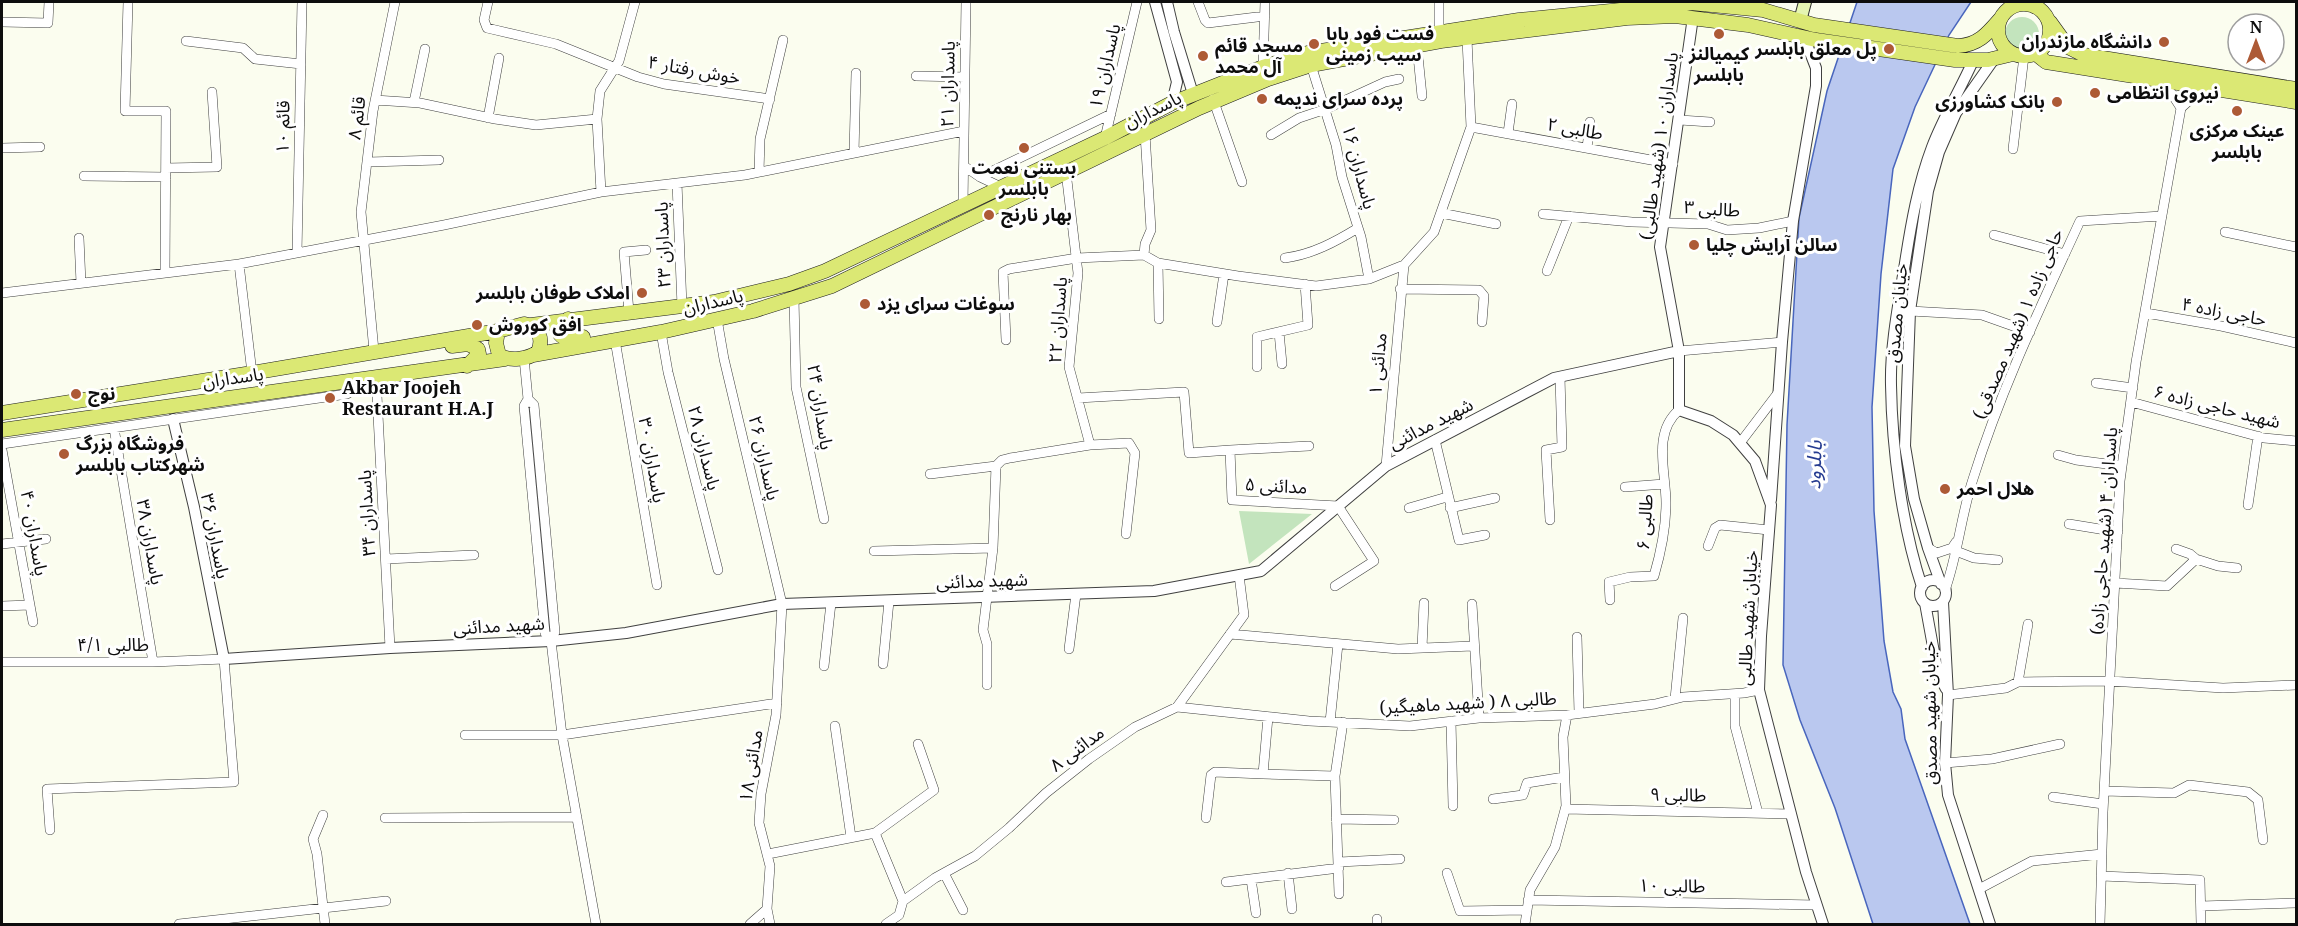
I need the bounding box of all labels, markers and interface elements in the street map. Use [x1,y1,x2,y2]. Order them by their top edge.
north arrow [2226,12,2286,72]
text: N [2250,16,2263,38]
street label: پاسداران ۱۹ [1083,21,1126,111]
place label: فست فود بابا سیب زمینی [1326,21,1434,66]
marker: کیمیالنز بابلسر [1712,27,1726,41]
place label: دانشگاه مازندران [2022,29,2152,53]
place label: مسجد قائم آل محمد [1215,33,1303,78]
marker: دانشگاه مازندران [2157,35,2171,49]
place label: پل معلق بابلسر [1754,36,1877,61]
marker: فست فود بابا سیب زمینی [1307,37,1321,51]
street label: پاسداران ۲۱ [934,40,960,128]
place label: کیمیالنز بابلسر [1688,41,1750,86]
marker: پل معلق بابلسر [1882,42,1896,56]
street label: خوش رفتار ۴ [646,49,742,89]
marker: مسجد قائم آل محمد [1196,49,1210,63]
street label: پاسداران ۱۰ (شهید طالبی) [1633,50,1683,241]
place label: نیروی انتظامی [2107,80,2219,104]
street label: پاسداران [1120,85,1185,133]
place label: پرده سرای ندیمه [1274,86,1403,111]
marker: نیروی انتظامی [2088,86,2102,100]
place label: بانک کشاورزی [1935,89,2045,113]
marker: پرده سرای ندیمه [1255,92,1269,106]
street label: قائم ۸ [341,95,373,141]
marker: بانک کشاورزی [2050,95,2064,109]
street label: قائم ۱۰ [270,100,296,154]
marker: عینک مرکزی بابلسر [2230,104,2244,118]
street label: طالبی ۲ [1545,111,1605,145]
place label: عینک مرکزی بابلسر [2189,118,2285,163]
street label: پاسداران ۱۶ [1337,122,1383,212]
marker: بستنی نعمت بابلسر [1017,141,1031,155]
place label: بستنی نعمت بابلسر [972,155,1076,200]
street label: طالبی ۳ [1683,194,1741,222]
street label: پاسداران ۲۳ [648,201,676,289]
place label: بهار نارنج [1001,202,1072,228]
marker: بهار نارنج [982,208,996,222]
street label: حاجی زاده ۱ (شهید مصدقی) [1966,225,2068,422]
place label: سالن آرایش چلیا [1706,232,1838,257]
marker: سالن آرایش چلیا [1687,238,1701,252]
street label: خیابان مصدق [1880,262,1912,364]
street label: پاسداران ۲۲ [1042,276,1072,364]
place label: املاک طوفان بابلسر [475,280,630,304]
street label: پاسداران [680,282,745,320]
marker: املاک طوفان بابلسر [635,286,649,300]
place label: سوغات سرای یزد [877,291,1015,315]
street label: حاجی زاده ۴ [2180,291,2269,331]
marker: سوغات سرای یزد [858,297,872,311]
place label: افق کوروش [489,312,582,336]
marker: افق کوروش [470,318,484,332]
street label: مدائنی ۱ [1362,332,1392,396]
street label: پاسداران [201,361,265,393]
street label: پاسداران ۲۴ [802,362,840,452]
place label: Akbar Joojeh Restaurant H.A.J [342,375,494,420]
street label: شهید حاجی زاده ۶ [2151,379,2283,433]
place label: نوج [88,381,116,407]
marker: نوج [69,387,83,401]
marker: Akbar Joojeh Restaurant H.A.J [323,391,337,405]
street label: شهید مدائنی [1384,392,1477,455]
street label: پاسداران ۲۸ [683,403,727,493]
street label: پاسداران ۲۶ [743,413,786,503]
street label: پاسداران ۳۰ [634,415,672,505]
street label: پاسداران ۴ (شهید حاجی زاده) [2084,426,2122,636]
place label: فروشگاه بزرگ شهرکتاب بابلسر [75,431,205,476]
water label: بابلرود [1799,439,1828,490]
marker: فروشگاه بزرگ شهرکتاب بابلسر [57,447,71,461]
street label: پاسداران ۳۴ [352,469,380,557]
street label: مدائنی ۵ [1244,471,1308,499]
place label: هلال احمر [1956,476,2034,500]
marker: هلال احمر [1938,482,1952,496]
street label: پاسداران ۴۰ [16,488,54,578]
street label: پاسداران ۳۶ [196,491,236,581]
street label: طالبی ۶ [1630,493,1658,551]
street label: پاسداران ۳۸ [132,497,170,587]
street label: خیابان شهید طالبی [1731,550,1763,686]
street label: شهید مدائنی [936,566,1028,594]
street label: شهید مدائنی [452,611,545,639]
street label: طالبی ۴/۱ [77,632,149,656]
street label: خیابان شهید مصدق [1916,641,1942,785]
street label: طالبی ۸ ( شهید ماهیگیر) [1379,685,1557,719]
street label: مدائنی ۸ [1044,720,1109,777]
street label: مدائنی ۱۸ [732,728,768,804]
street label: طالبی ۹ [1650,782,1706,806]
street label: طالبی ۱۰ [1638,872,1706,898]

